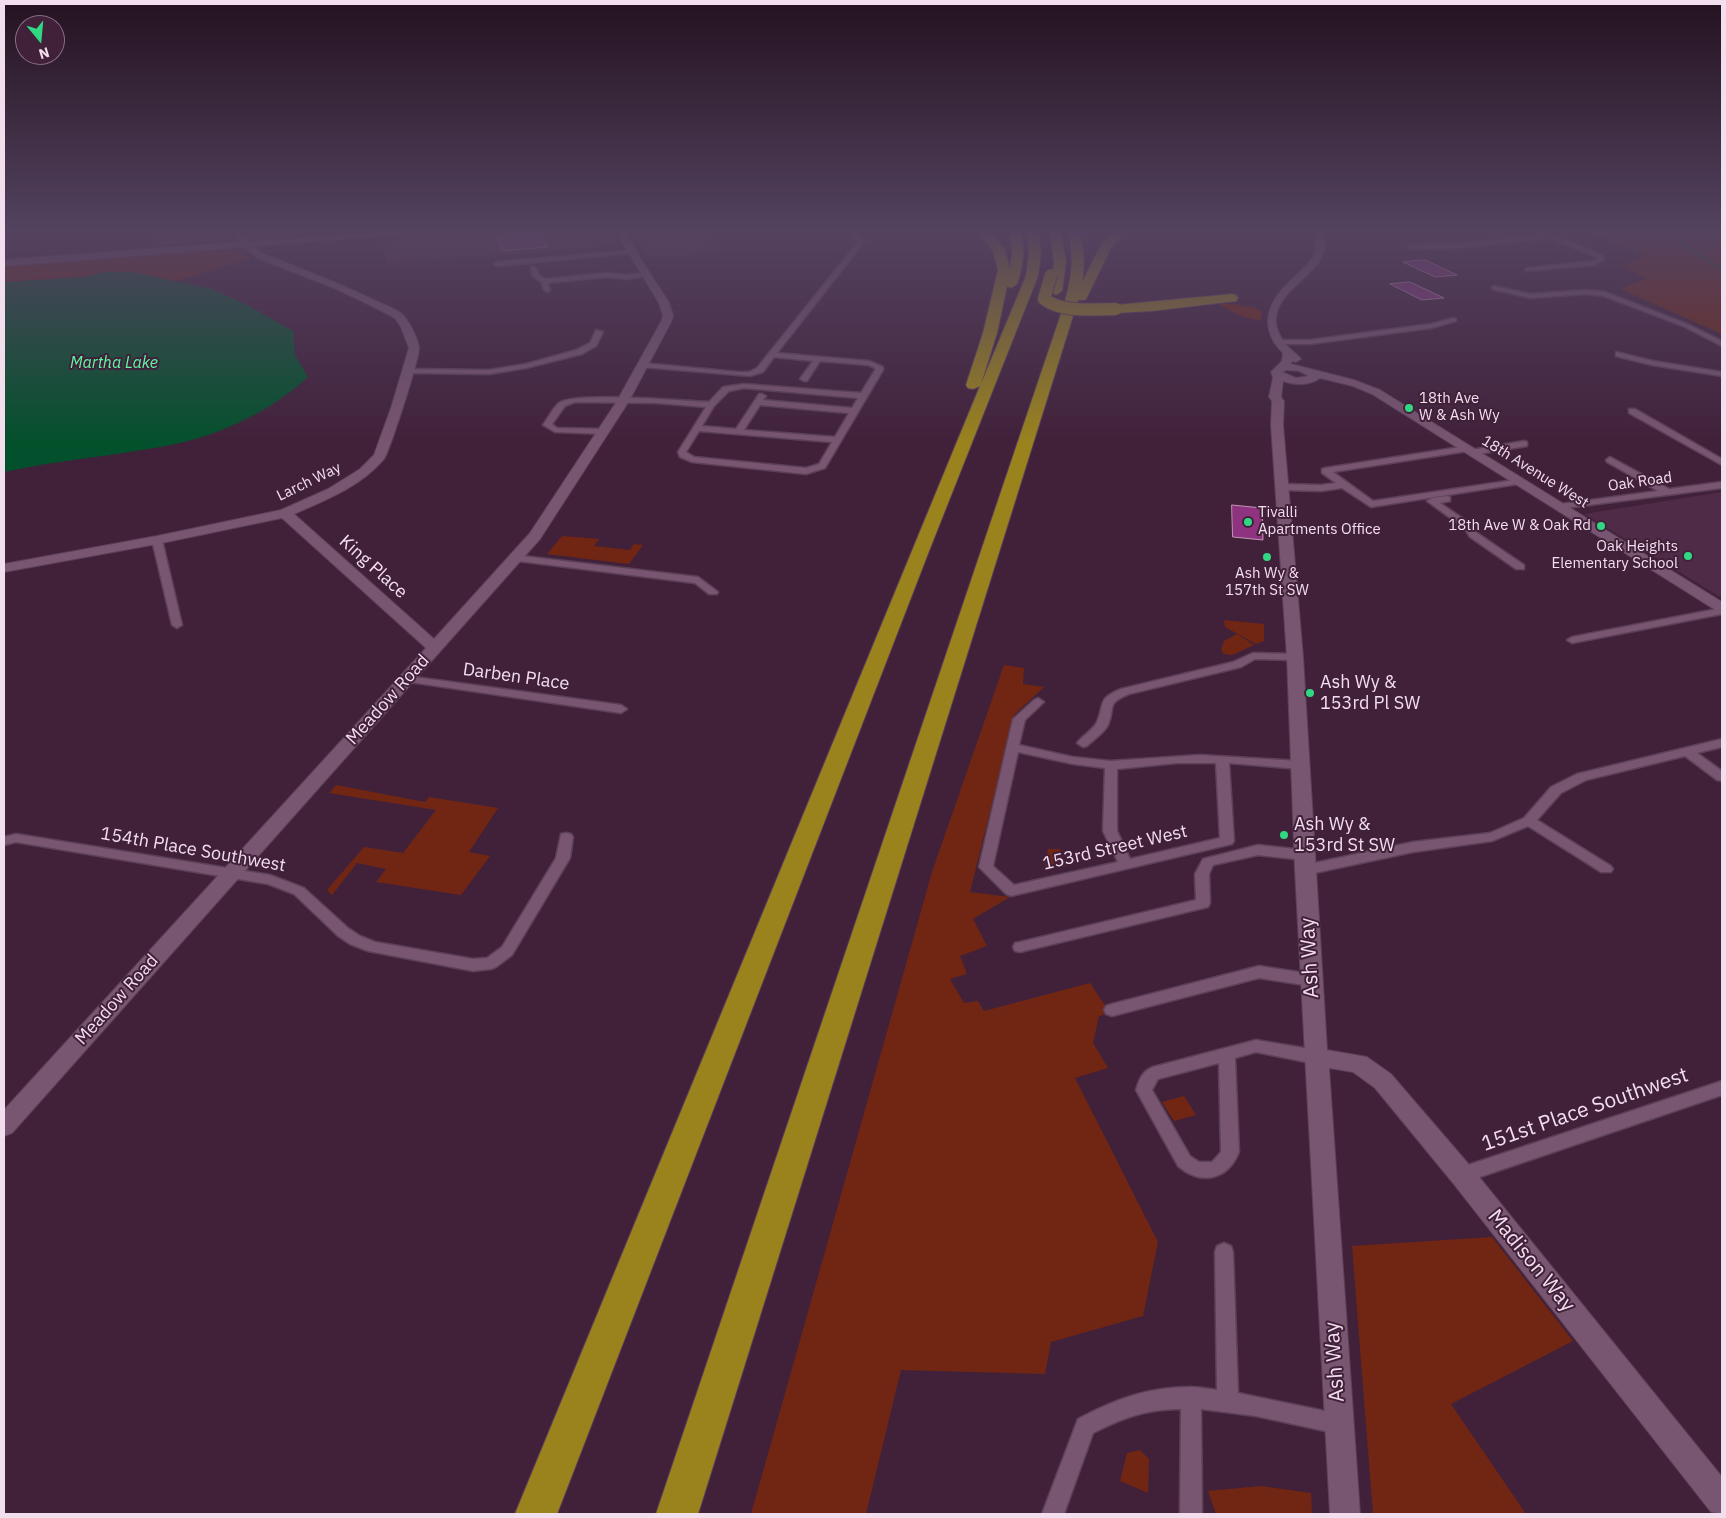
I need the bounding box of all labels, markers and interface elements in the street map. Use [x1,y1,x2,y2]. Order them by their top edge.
north arrow [15,15,65,65]
text: N [37,43,52,63]
water label: Martha Lake [70,353,158,373]
place label: 18th Ave W & Ash Wy [1419,390,1500,425]
marker: 18th Ave W & Ash Wy [1403,402,1415,414]
street label: 18th Avenue West [1478,432,1592,512]
street label: Larch Way [274,459,344,505]
street label: Oak Road [1607,469,1673,495]
place label: Tivalli Apartments Office [1258,504,1381,539]
marker: Tivalli Apartments Office [1242,516,1254,528]
place label: 18th Ave W & Oak Rd [1448,517,1591,535]
marker: 18th Ave W & Oak Rd [1595,520,1607,532]
street label: King Place [335,531,411,603]
place label: Oak Heights Elementary School [1551,538,1678,573]
marker: Oak Heights Elementary School [1682,550,1694,562]
marker: Ash Wy & 157th St SW [1261,551,1273,563]
place label: Ash Wy & 157th St SW [1225,565,1309,600]
street label: Meadow Road [342,650,434,750]
street label: Darben Place [461,659,571,695]
place label: Ash Wy & 153rd Pl SW [1320,672,1420,714]
marker: Ash Wy & 153rd Pl SW [1304,687,1316,699]
place label: Ash Wy & 153rd St SW [1294,814,1395,856]
street label: 153rd Street West [1041,821,1189,875]
street label: 154th Place Southwest [99,823,287,877]
marker: Ash Wy & 153rd St SW [1278,829,1290,841]
street label: Ash Way [1295,917,1325,999]
street label: Meadow Road [71,950,163,1050]
street label: 151st Place Southwest [1478,1063,1692,1157]
street label: Madison Way [1482,1205,1580,1317]
street label: Ash Way [1320,1321,1350,1403]

